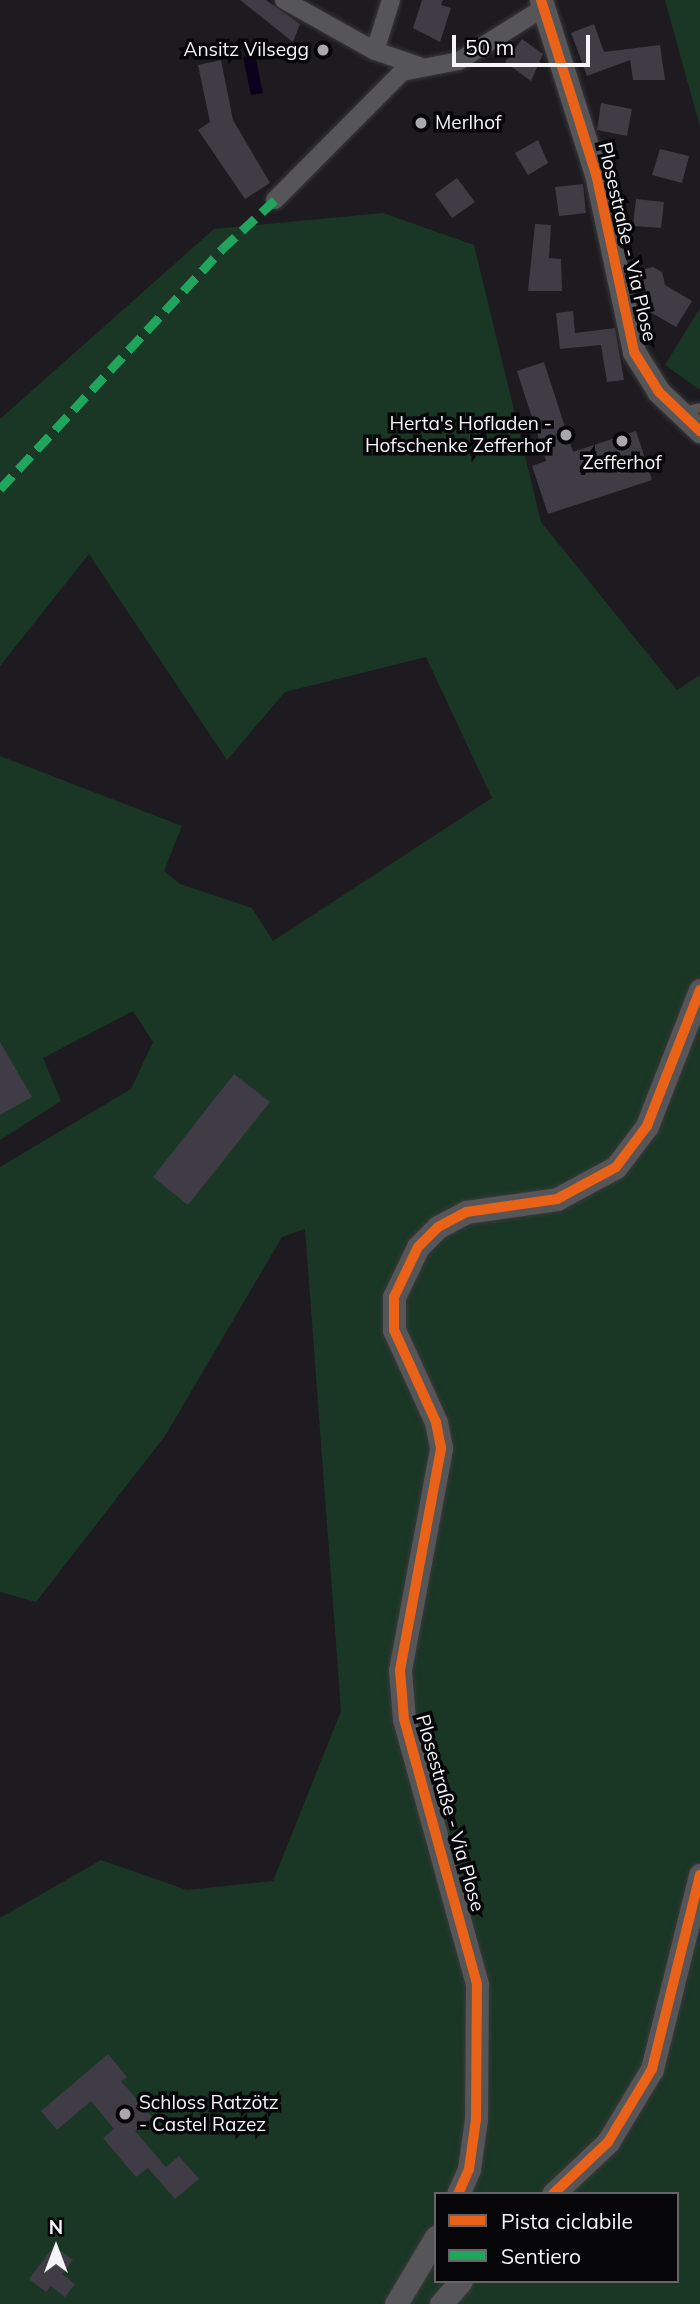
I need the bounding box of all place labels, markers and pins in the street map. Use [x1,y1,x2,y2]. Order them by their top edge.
place label: Ansitz Vilsegg [183,39,309,61]
marker: Ansitz Vilsegg [315,42,331,58]
place label: Merlhof [435,112,501,134]
marker: Merlhof [413,115,429,131]
place label: Herta's Hofladen - Hofschenke Zefferhof [365,413,552,457]
marker: Herta's Hofladen - Hofschenke Zefferhof [558,427,574,443]
marker: Zefferhof [614,433,630,449]
place label: Zefferhof [582,452,662,474]
place label: Schloss Ratzötz - Castel Razez [139,2092,279,2136]
marker: Schloss Ratzötz - Castel Razez [117,2106,133,2122]

